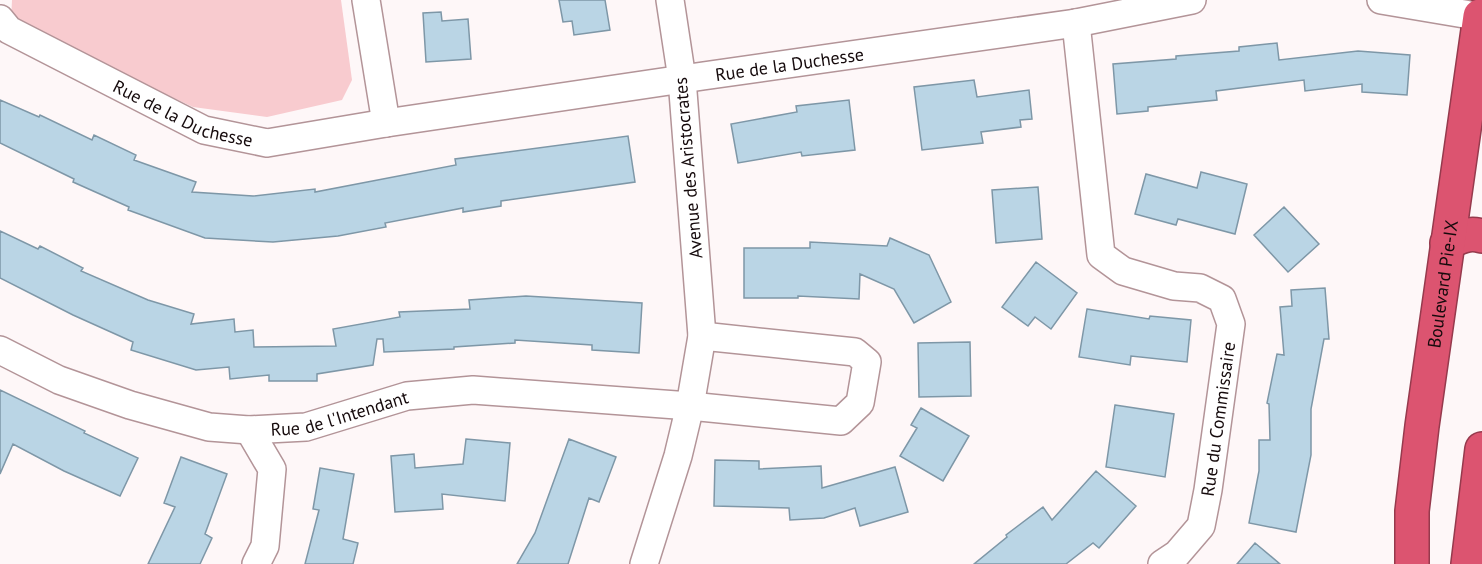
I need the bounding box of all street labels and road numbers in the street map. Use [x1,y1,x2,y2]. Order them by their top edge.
street label: Rue de la Duchesse [714,42,865,86]
street label: Rue de la Duchesse [110,74,255,151]
street label: Avenue des Aristocrates [669,76,707,260]
street label: Boulevard Pie-IX [1422,219,1463,349]
street label: Rue du Commissaire [1196,340,1240,498]
street label: Rue de l'Intendant [270,385,411,440]

